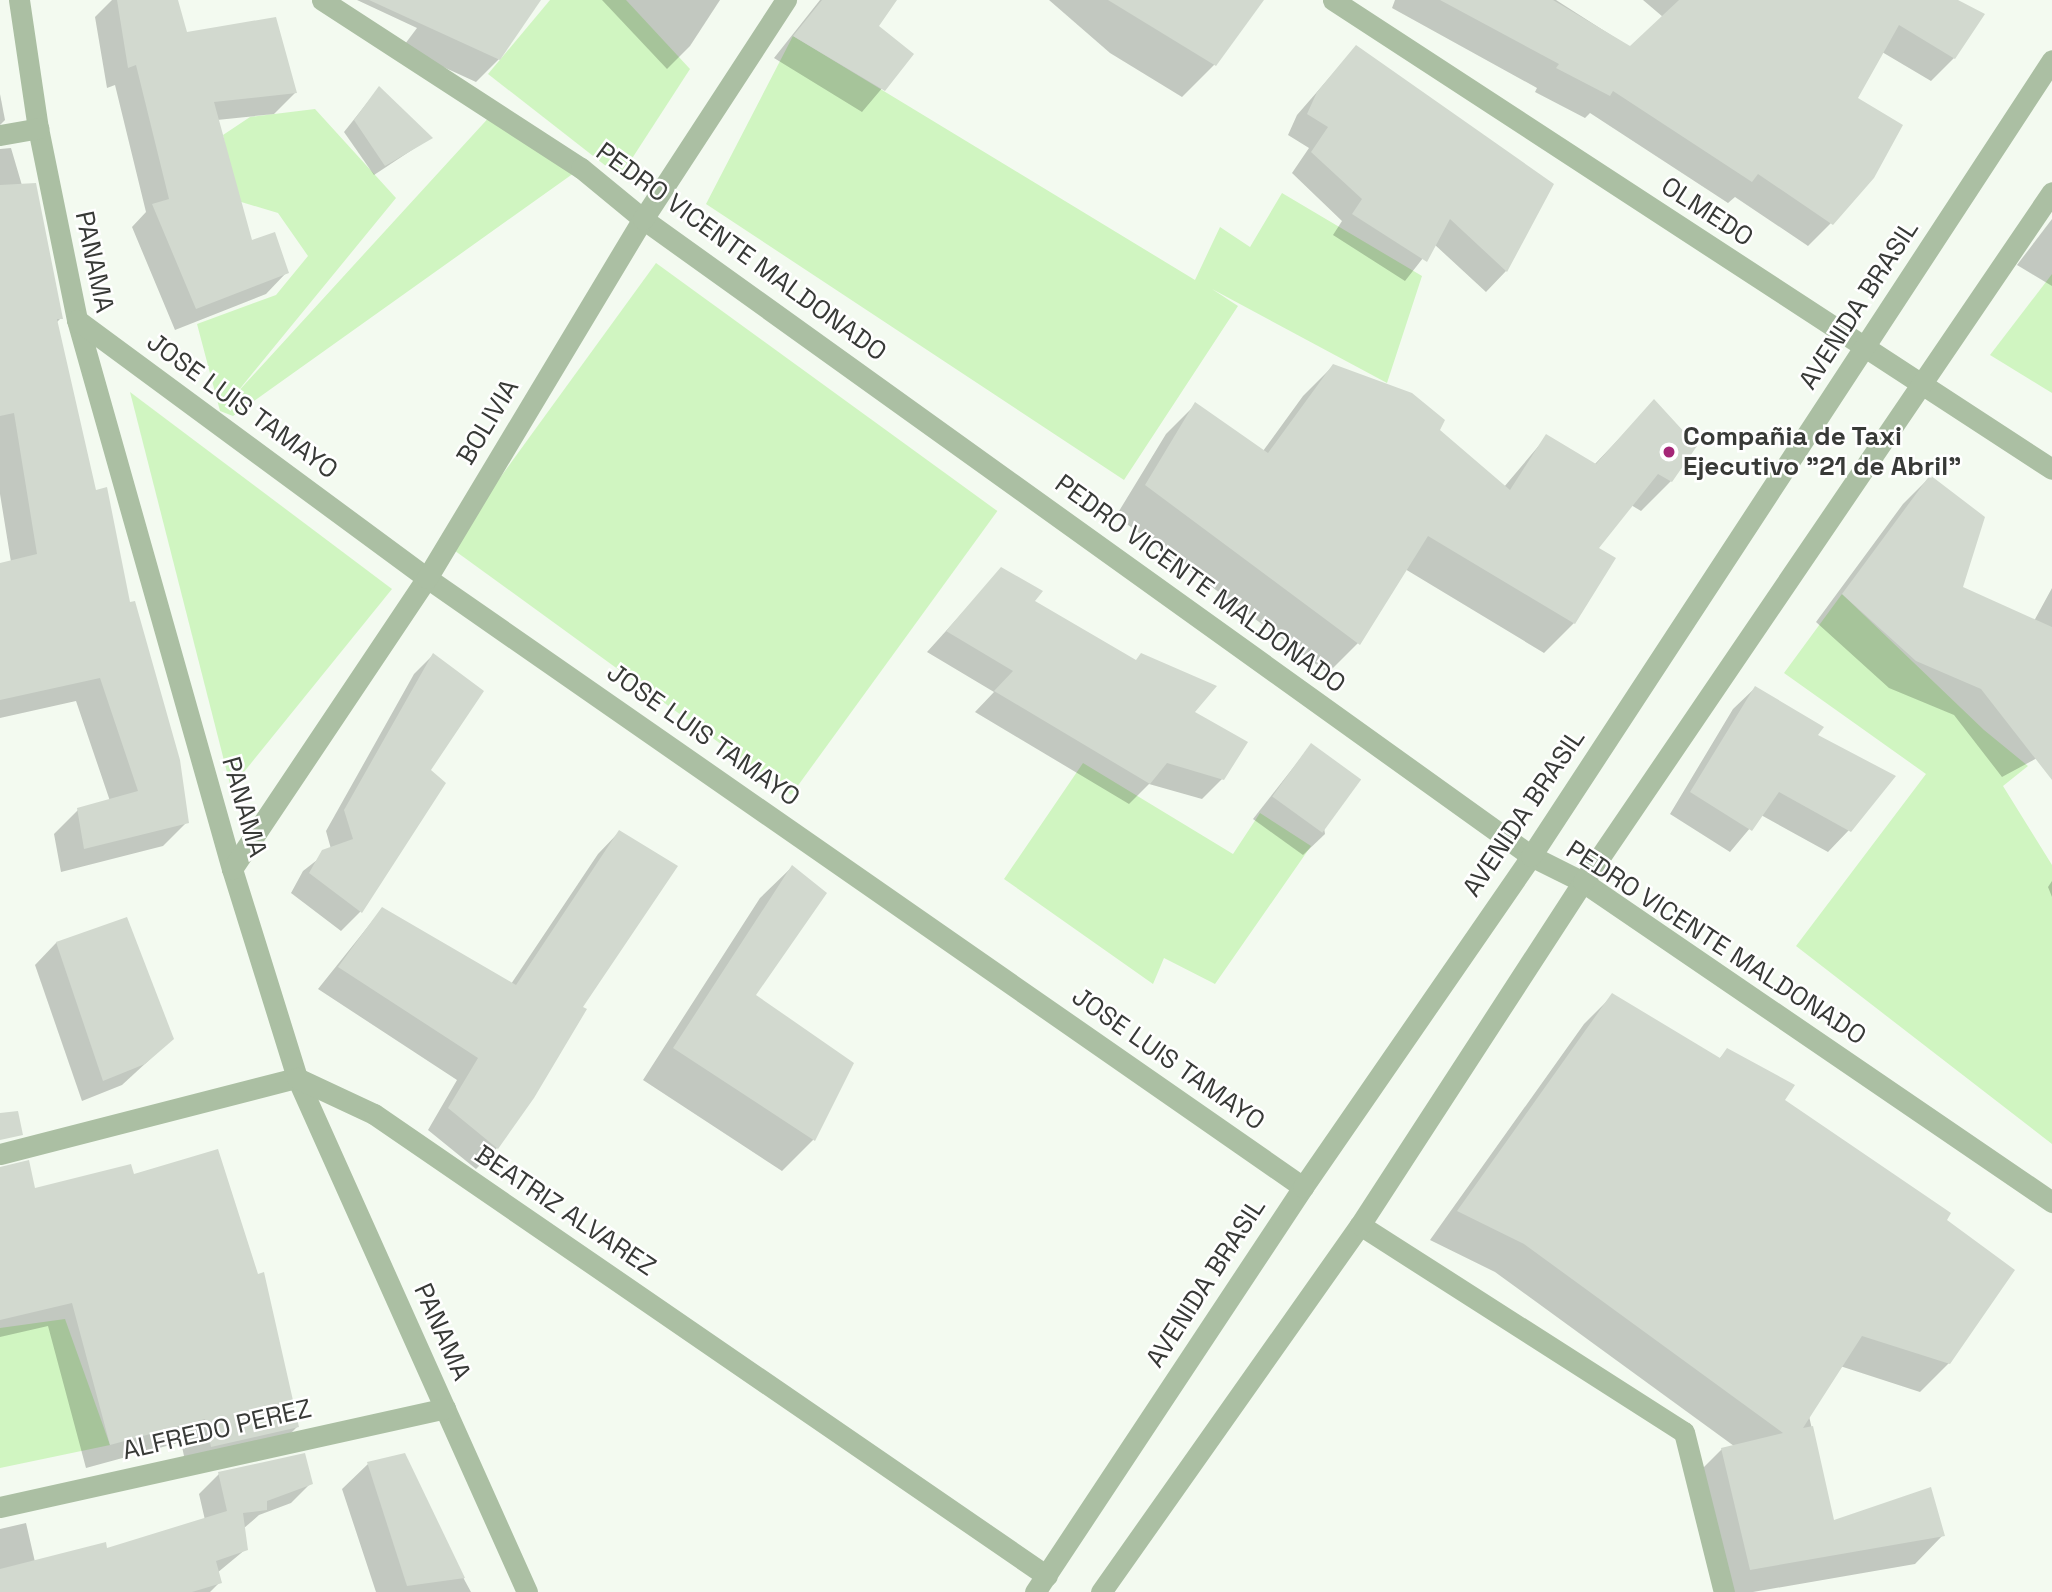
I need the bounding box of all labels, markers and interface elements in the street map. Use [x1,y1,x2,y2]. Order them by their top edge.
street label: PEDRO VICENTE MALDONADO [590,136,892,368]
street label: OLMEDO [1655,171,1759,253]
street label: PANAMA [68,208,120,316]
street label: AVENIDA BRASIL [1793,214,1925,396]
street label: JOSE LUIS TAMAYO [140,326,344,486]
street label: BOLIVIA [450,374,526,470]
place label: Compañia de Taxi Ejecutivo "21 de Abril" [1683,421,1962,482]
marker: Compañia de Taxi Ejecutivo "21 de Abril" [1661,444,1677,460]
street label: PEDRO VICENTE MALDONADO [1049,468,1351,700]
street label: JOSE LUIS TAMAYO [600,657,806,813]
street label: AVENIDA BRASIL [1456,723,1592,903]
street label: PANAMA [215,753,273,861]
street label: PEDRO VICENTE MALDONADO [1560,834,1872,1052]
street label: JOSE LUIS TAMAYO [1065,981,1271,1137]
street label: BEATRIZ ALVAREZ [469,1139,661,1283]
street label: AVENIDA BRASIL [1140,1192,1272,1374]
street label: PANAMA [407,1279,477,1385]
street label: ALFREDO PEREZ [119,1393,315,1467]

